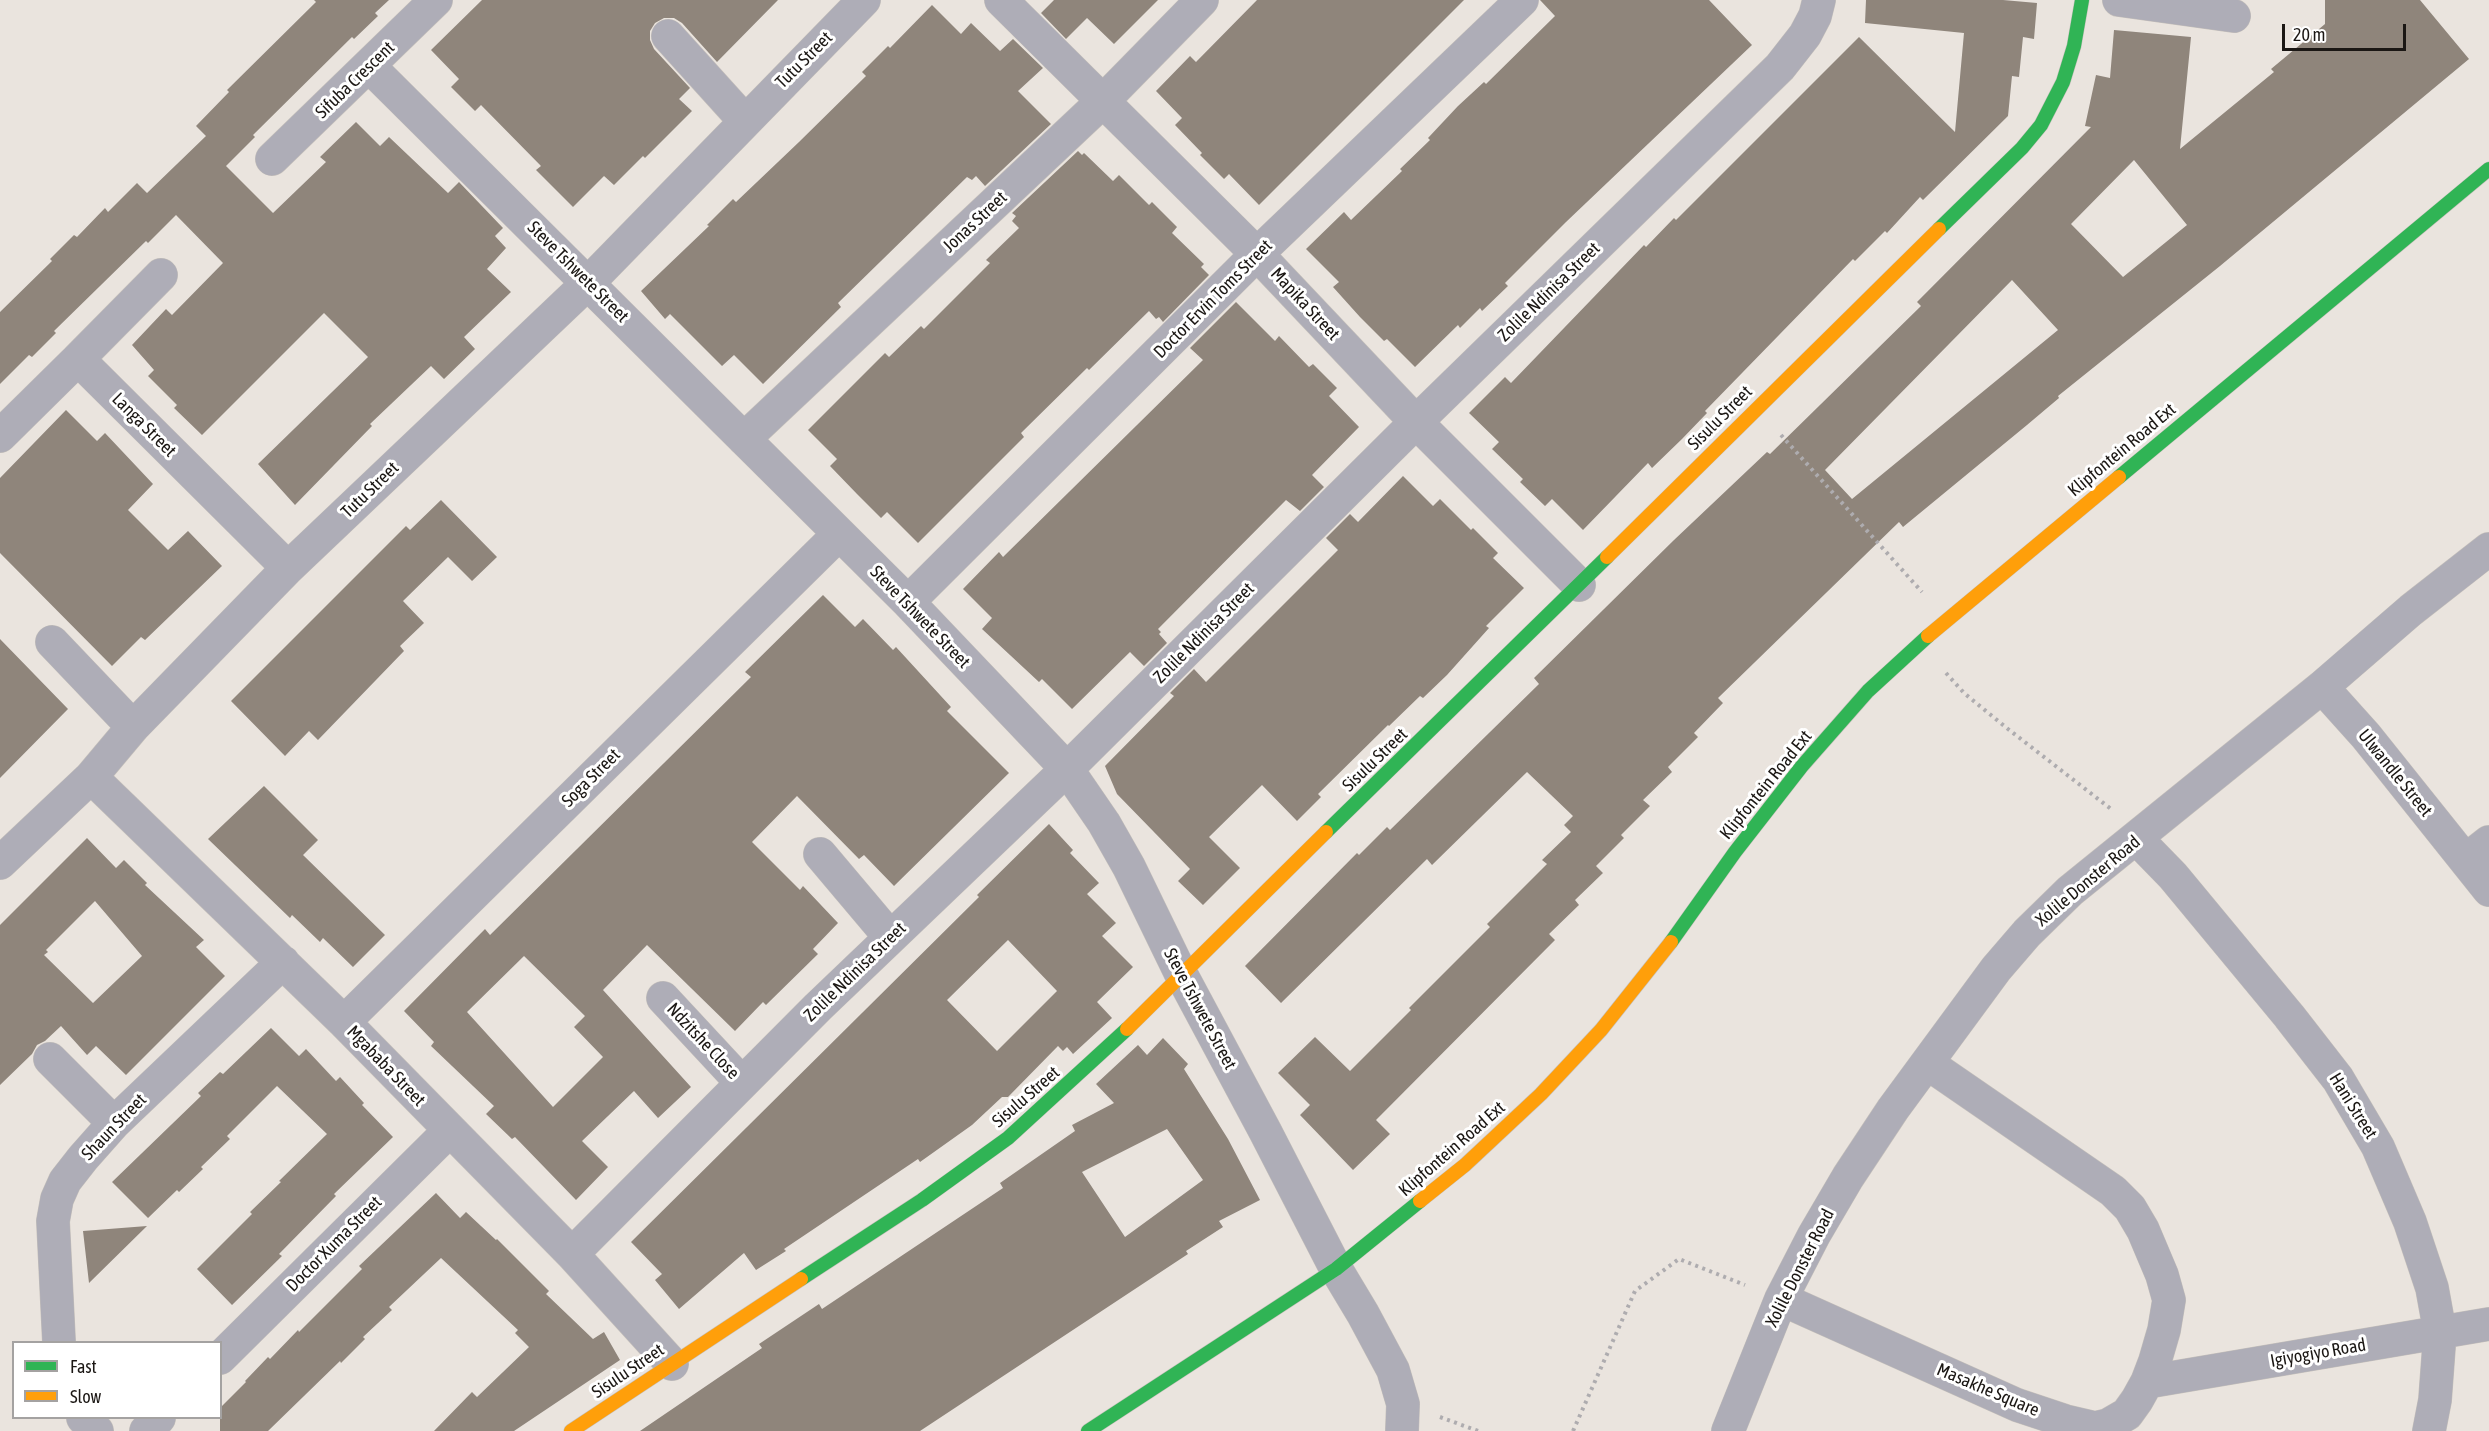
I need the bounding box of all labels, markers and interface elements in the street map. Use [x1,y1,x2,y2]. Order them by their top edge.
scale bar [2285,12,2410,50]
text: 20 m [2293,24,2325,45]
street label: Tutu Street [771,27,837,93]
street label: Sifuba Crescent [311,37,399,123]
street label: Jonas Street [939,187,1011,257]
street label: Steve Tshwete Street [523,217,633,327]
street label: Doctor Ervin Toms Street [1149,235,1277,363]
street label: Zolile Ndinisa Street [1493,238,1605,346]
street label: Mapika Street [1266,263,1344,345]
street label: Sisulu Street [1683,381,1757,455]
street label: Langa Street [107,388,181,462]
street label: Klipfontein Road Ext [2064,399,2180,501]
street label: Tutu Street [337,457,403,523]
street label: Steve Tshwete Street [866,561,974,673]
street label: Zolile Ndinisa Street [1149,578,1259,688]
street label: Sisulu Street [1338,724,1412,796]
street label: Ulwandle Street [2353,725,2437,821]
street label: Klipfontein Road Ext [1715,726,1817,844]
street label: Soga Street [557,744,625,812]
street label: Xolile Donster Road [2032,831,2144,931]
street label: Zolile Ndinisa Street [799,918,911,1026]
street label: Steve Tshwete Street [1159,945,1241,1073]
street label: Ndzitshe Close [662,998,744,1084]
street label: Mgababa Street [342,1021,430,1111]
street label: Sisulu Street [988,1062,1064,1132]
street label: Hani Street [2324,1069,2382,1143]
street label: Shaun Street [77,1089,151,1165]
street label: Klipfontein Road Ext [1394,1097,1510,1201]
street label: Doctor Xuma Street [282,1192,386,1296]
street label: Xolile Donster Road [1761,1205,1839,1331]
street label: Igiyogiyo Road [2269,1334,2367,1372]
street label: Sisulu Street [588,1339,668,1403]
legend [12,1341,222,1419]
text: Fast [70,1356,97,1377]
street label: Masakhe Square [1934,1359,2042,1421]
text: Slow [70,1386,101,1407]

